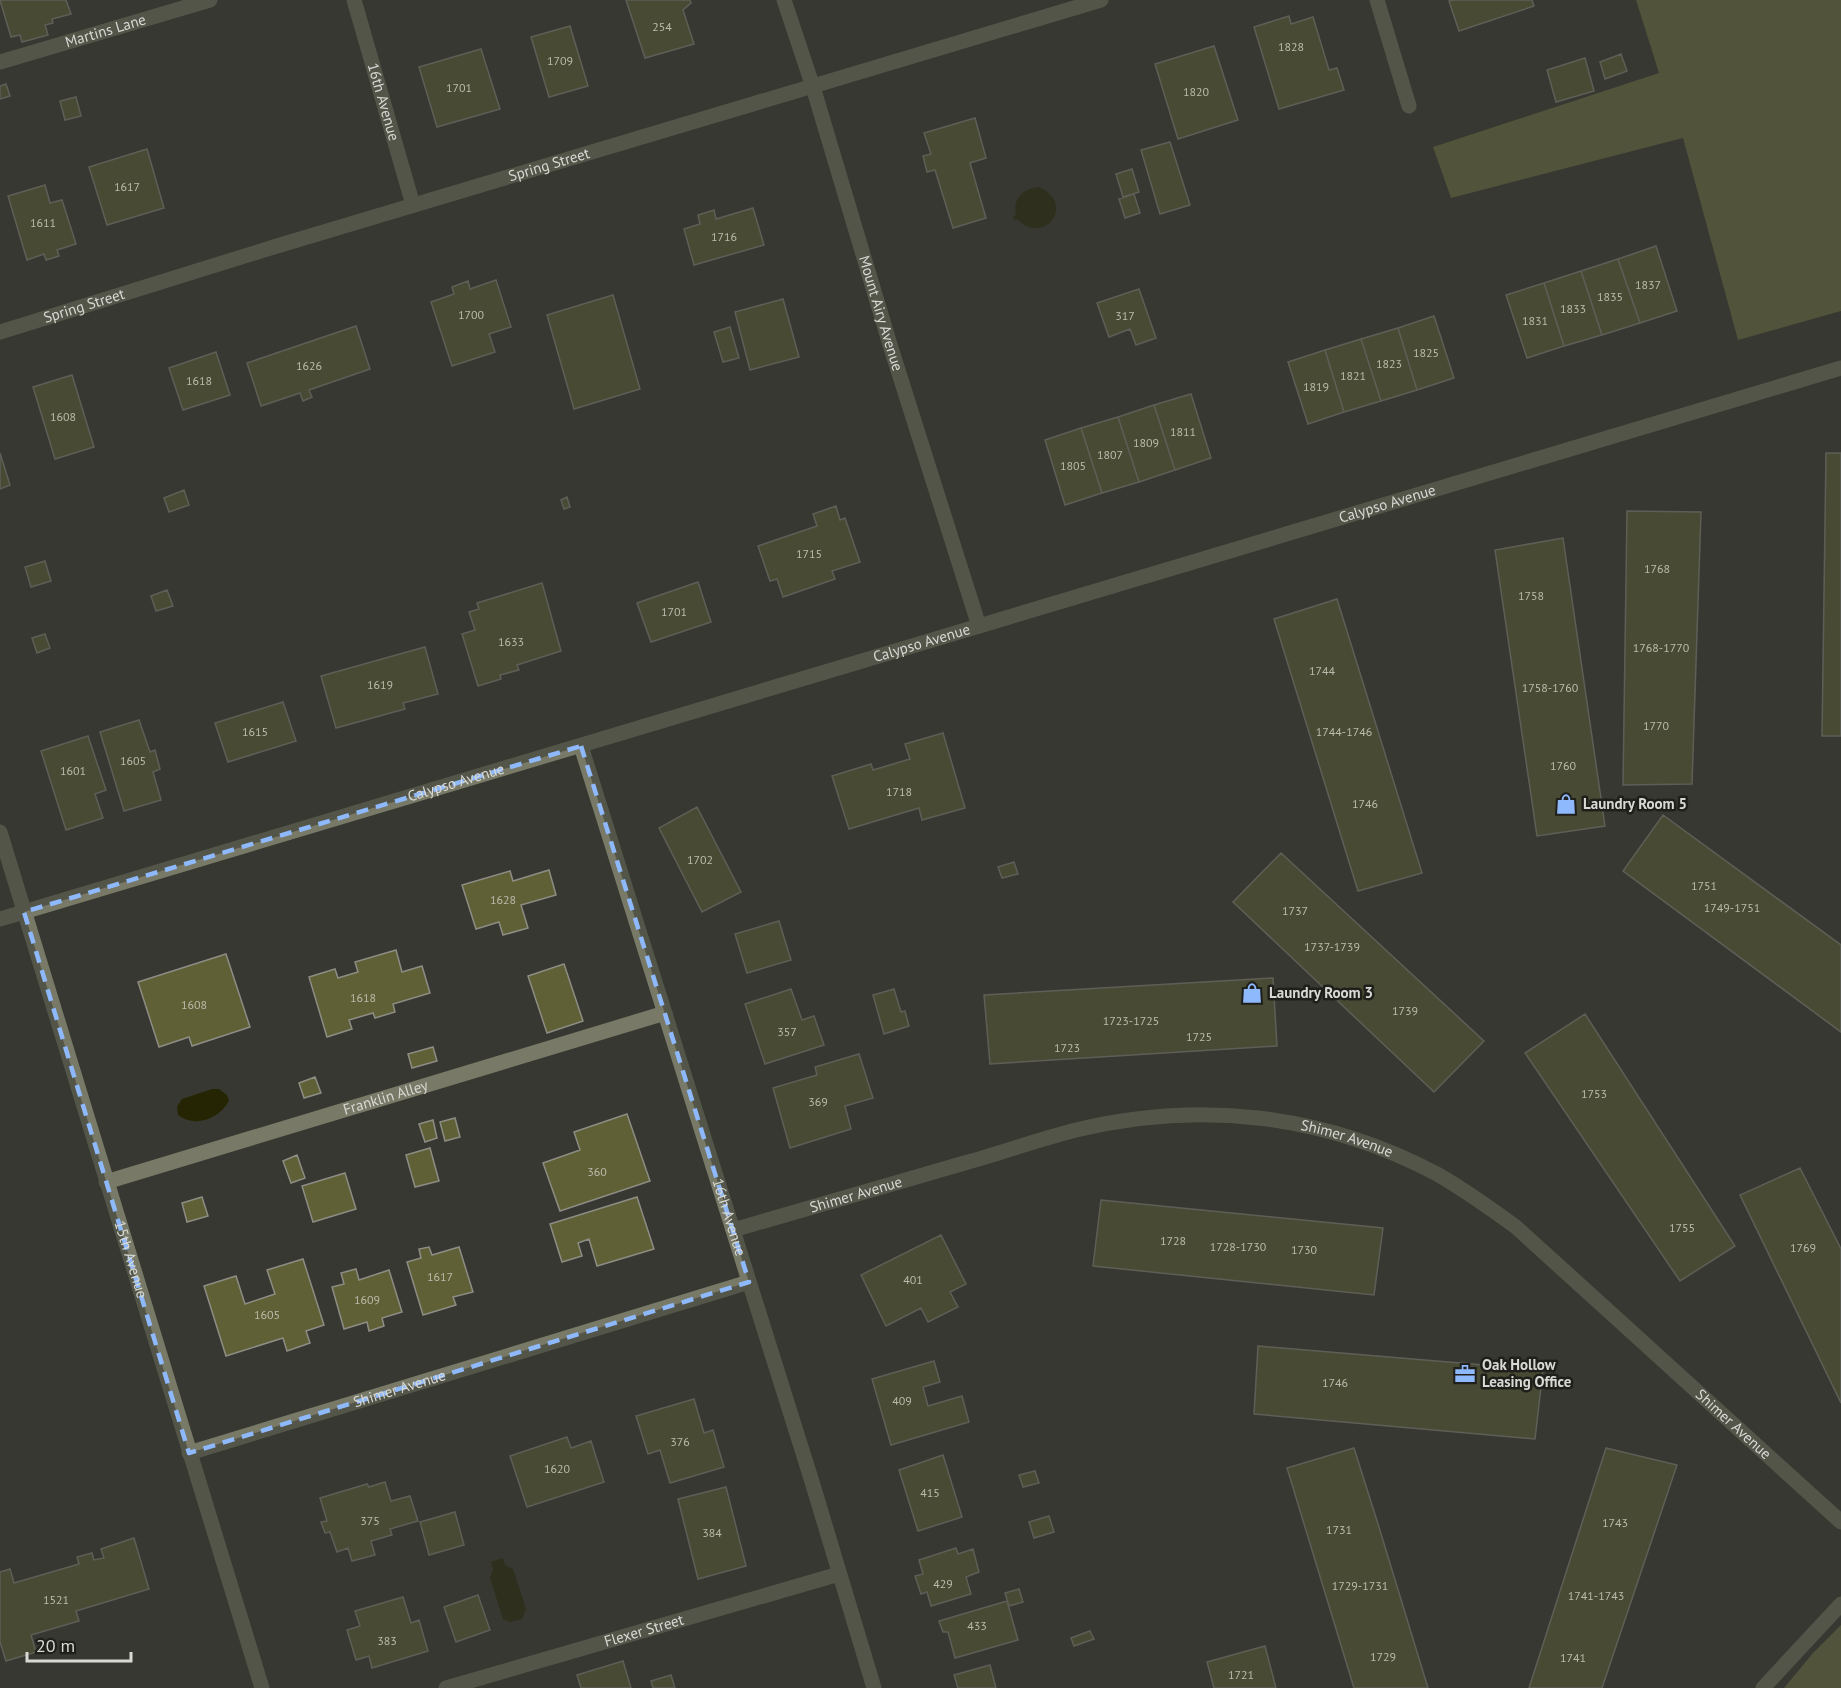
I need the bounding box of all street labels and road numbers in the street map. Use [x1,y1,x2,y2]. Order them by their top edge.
street label: Martins Lane [63,9,148,51]
street label: 16th Avenue [364,61,404,143]
street label: Spring Street [506,143,592,185]
street label: Mount Airy Avenue [855,253,908,373]
street label: Spring Street [41,284,127,327]
street label: Calypso Avenue [1336,480,1438,527]
street label: Calypso Avenue [871,619,972,666]
street label: Calypso Avenue [405,759,507,805]
street label: Franklin Alley [341,1075,430,1119]
street label: Shimer Avenue [1299,1115,1396,1161]
street label: Shimer Avenue [807,1172,904,1217]
street label: 16th Avenue [708,1176,751,1258]
street label: 15th Avenue [110,1218,152,1300]
street label: Shimer Avenue [351,1365,448,1411]
street label: Shimer Avenue [1692,1385,1775,1463]
street label: Flexer Street [602,1610,686,1651]

